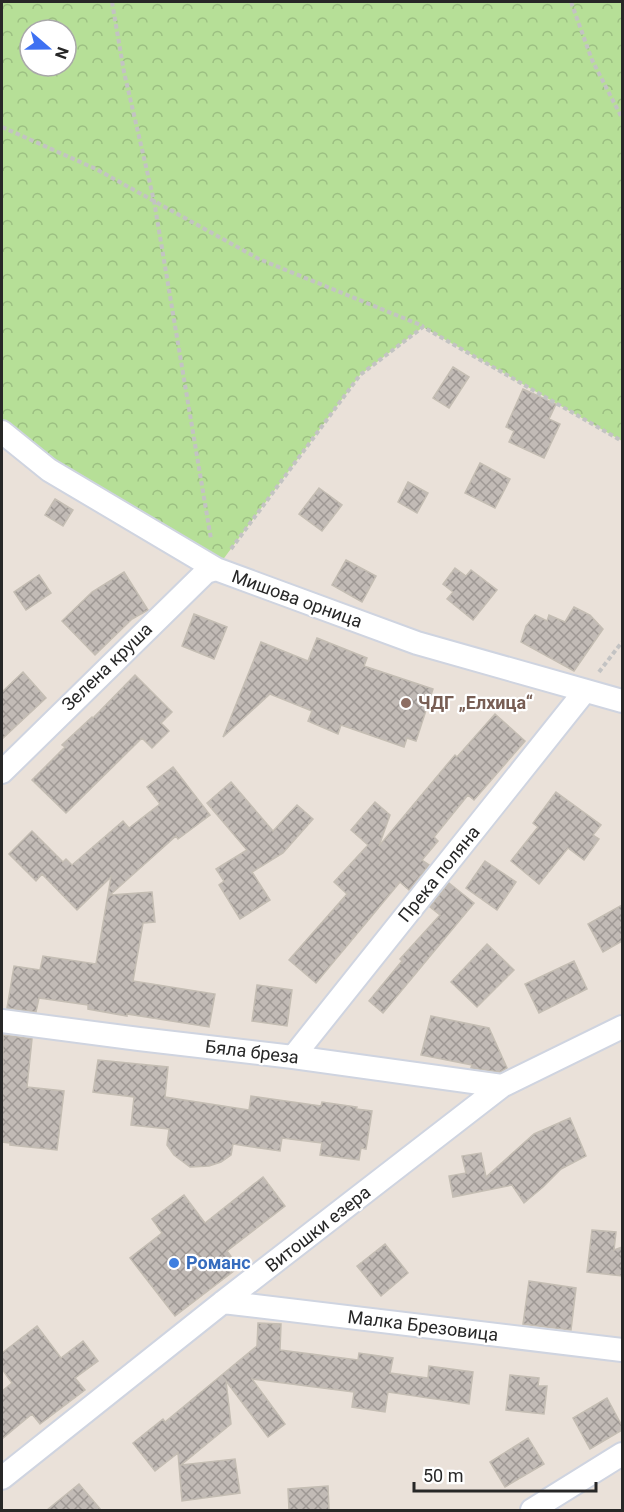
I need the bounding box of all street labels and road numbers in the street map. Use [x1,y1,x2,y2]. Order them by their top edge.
street label: Мишова орница [229,565,365,632]
street label: Зелена круша [57,618,156,715]
street label: Прека поляна [393,821,484,926]
street label: Бяла бреза [204,1035,300,1068]
street label: Витошки езера [261,1181,374,1276]
street label: Малка Брезовица [347,1306,500,1345]

